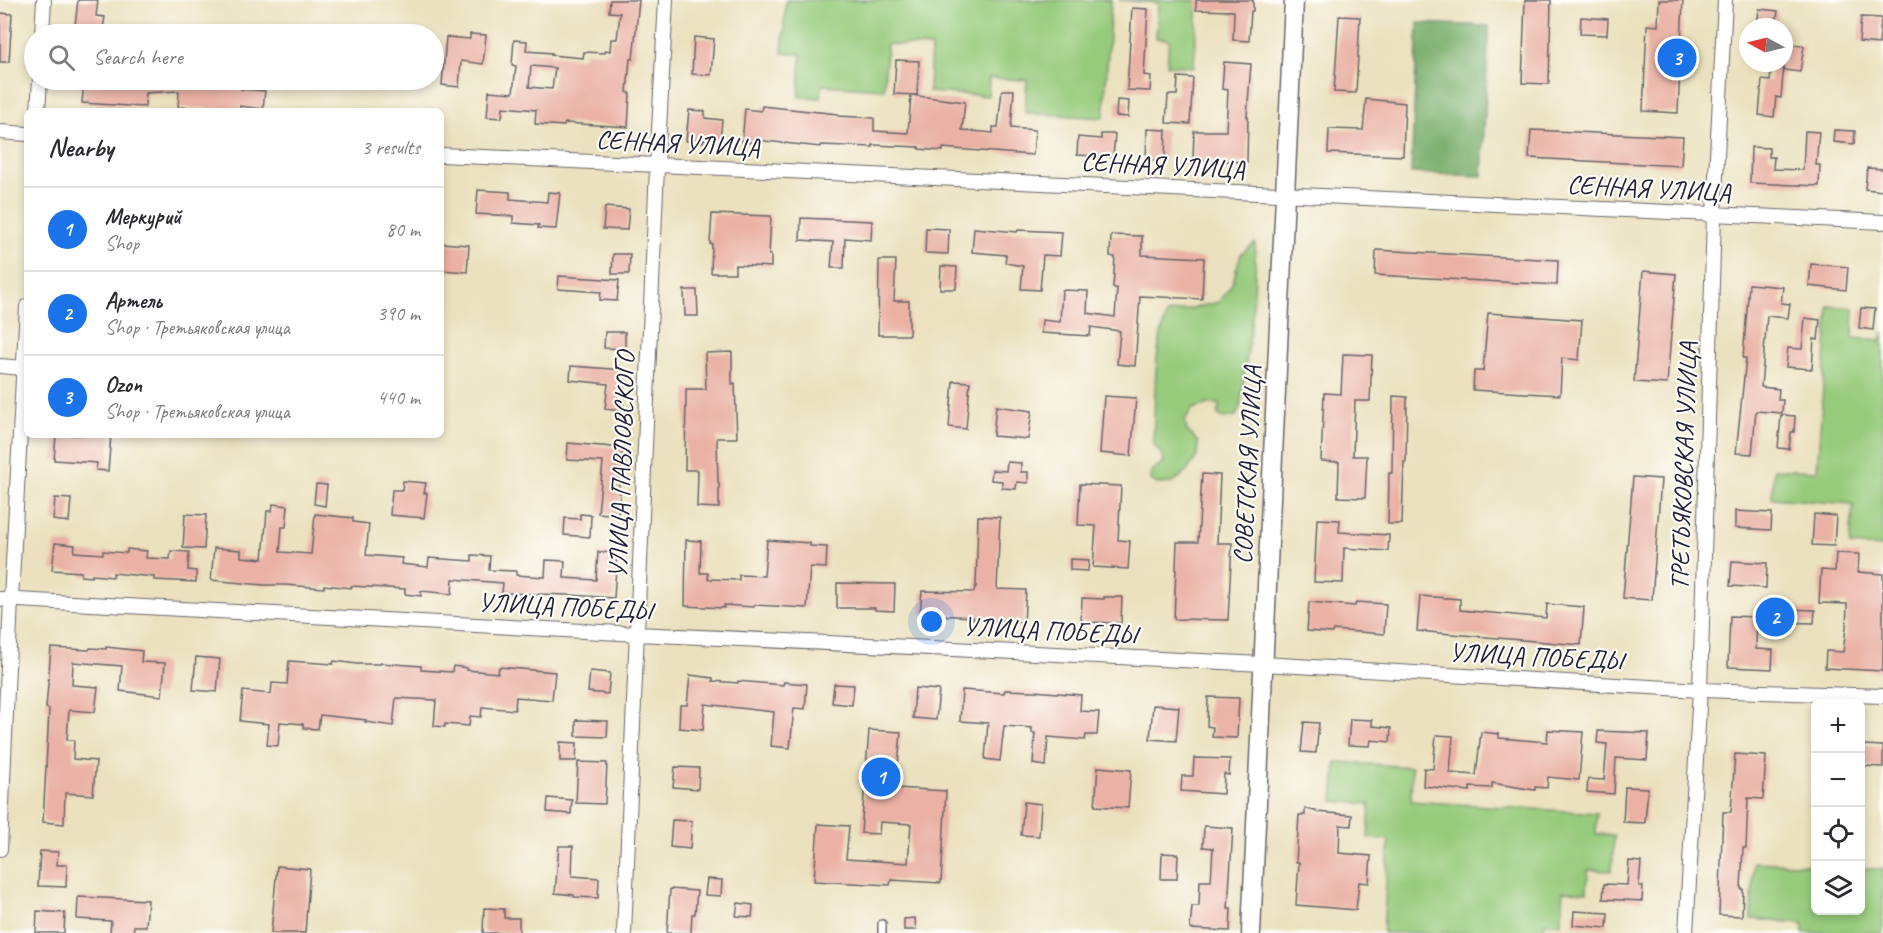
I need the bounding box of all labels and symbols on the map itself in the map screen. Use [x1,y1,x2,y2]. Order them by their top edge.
north arrow [1739,18,1793,72]
pin: 3 [1658,36,1696,80]
street label: СЕННАЯ УЛИЦА [595,123,762,164]
street label: СЕННАЯ УЛИЦА [1080,145,1247,186]
street label: СЕННАЯ УЛИЦА [1566,168,1733,209]
street label: ТРЕТЬЯКОВСКАЯ УЛИЦА [1663,340,1704,591]
street label: УЛИЦА ПАВЛОВСКОГО [601,348,642,579]
street label: СОВЕТСКАЯ УЛИЦА [1226,363,1269,565]
street label: УЛИЦА ПОБЕДЫ [477,585,657,628]
pin: 2 [1756,594,1794,640]
your location [917,607,946,636]
street label: УЛИЦА ПОБЕДЫ [962,609,1142,652]
street label: УЛИЦА ПОБЕДЫ [1448,635,1628,678]
pin: 1 [862,754,900,800]

